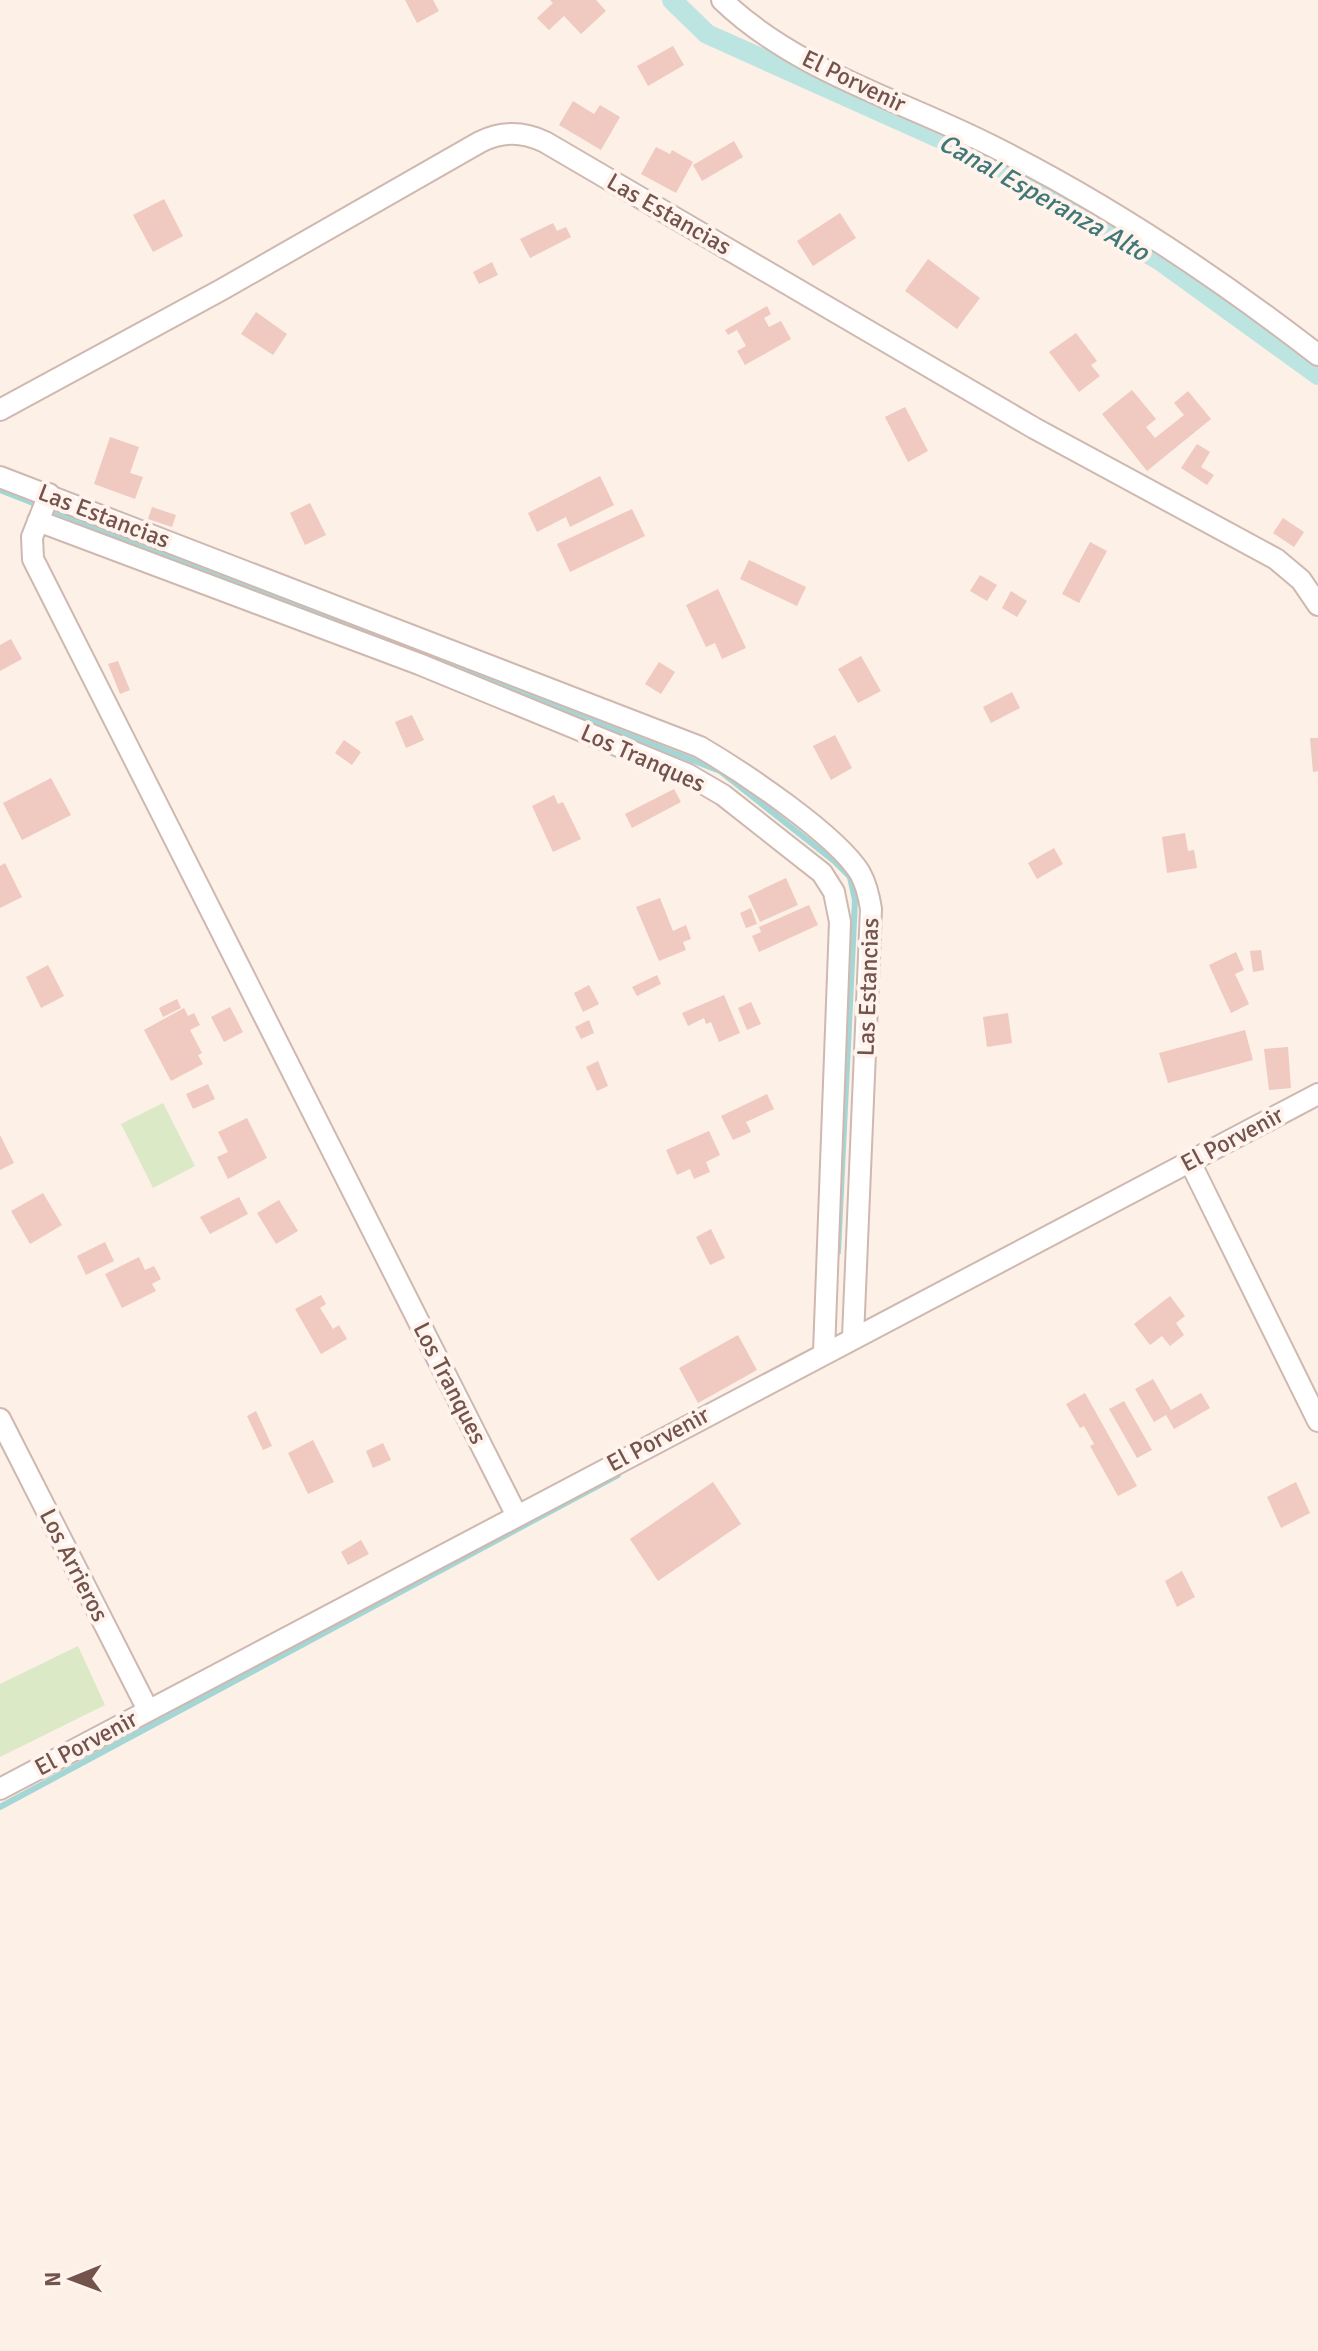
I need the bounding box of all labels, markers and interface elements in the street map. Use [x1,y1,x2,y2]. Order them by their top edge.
street label: El Porvenir [797,43,911,119]
water label: Canal Esperanza Alto [933,127,1155,269]
street label: Las Estancias [601,166,737,262]
street label: Las Estancias [34,477,174,555]
street label: Los Tranques [576,717,710,799]
street label: Las Estancias [851,917,885,1057]
street label: El Porvenir [1176,1099,1289,1179]
street label: Los Tranques [406,1317,494,1449]
street label: El Porvenir [602,1399,715,1479]
street label: Los Arrieros [33,1503,115,1627]
street label: El Porvenir [30,1703,143,1783]
north arrow [32,2239,112,2319]
text: N [39,2271,66,2287]

